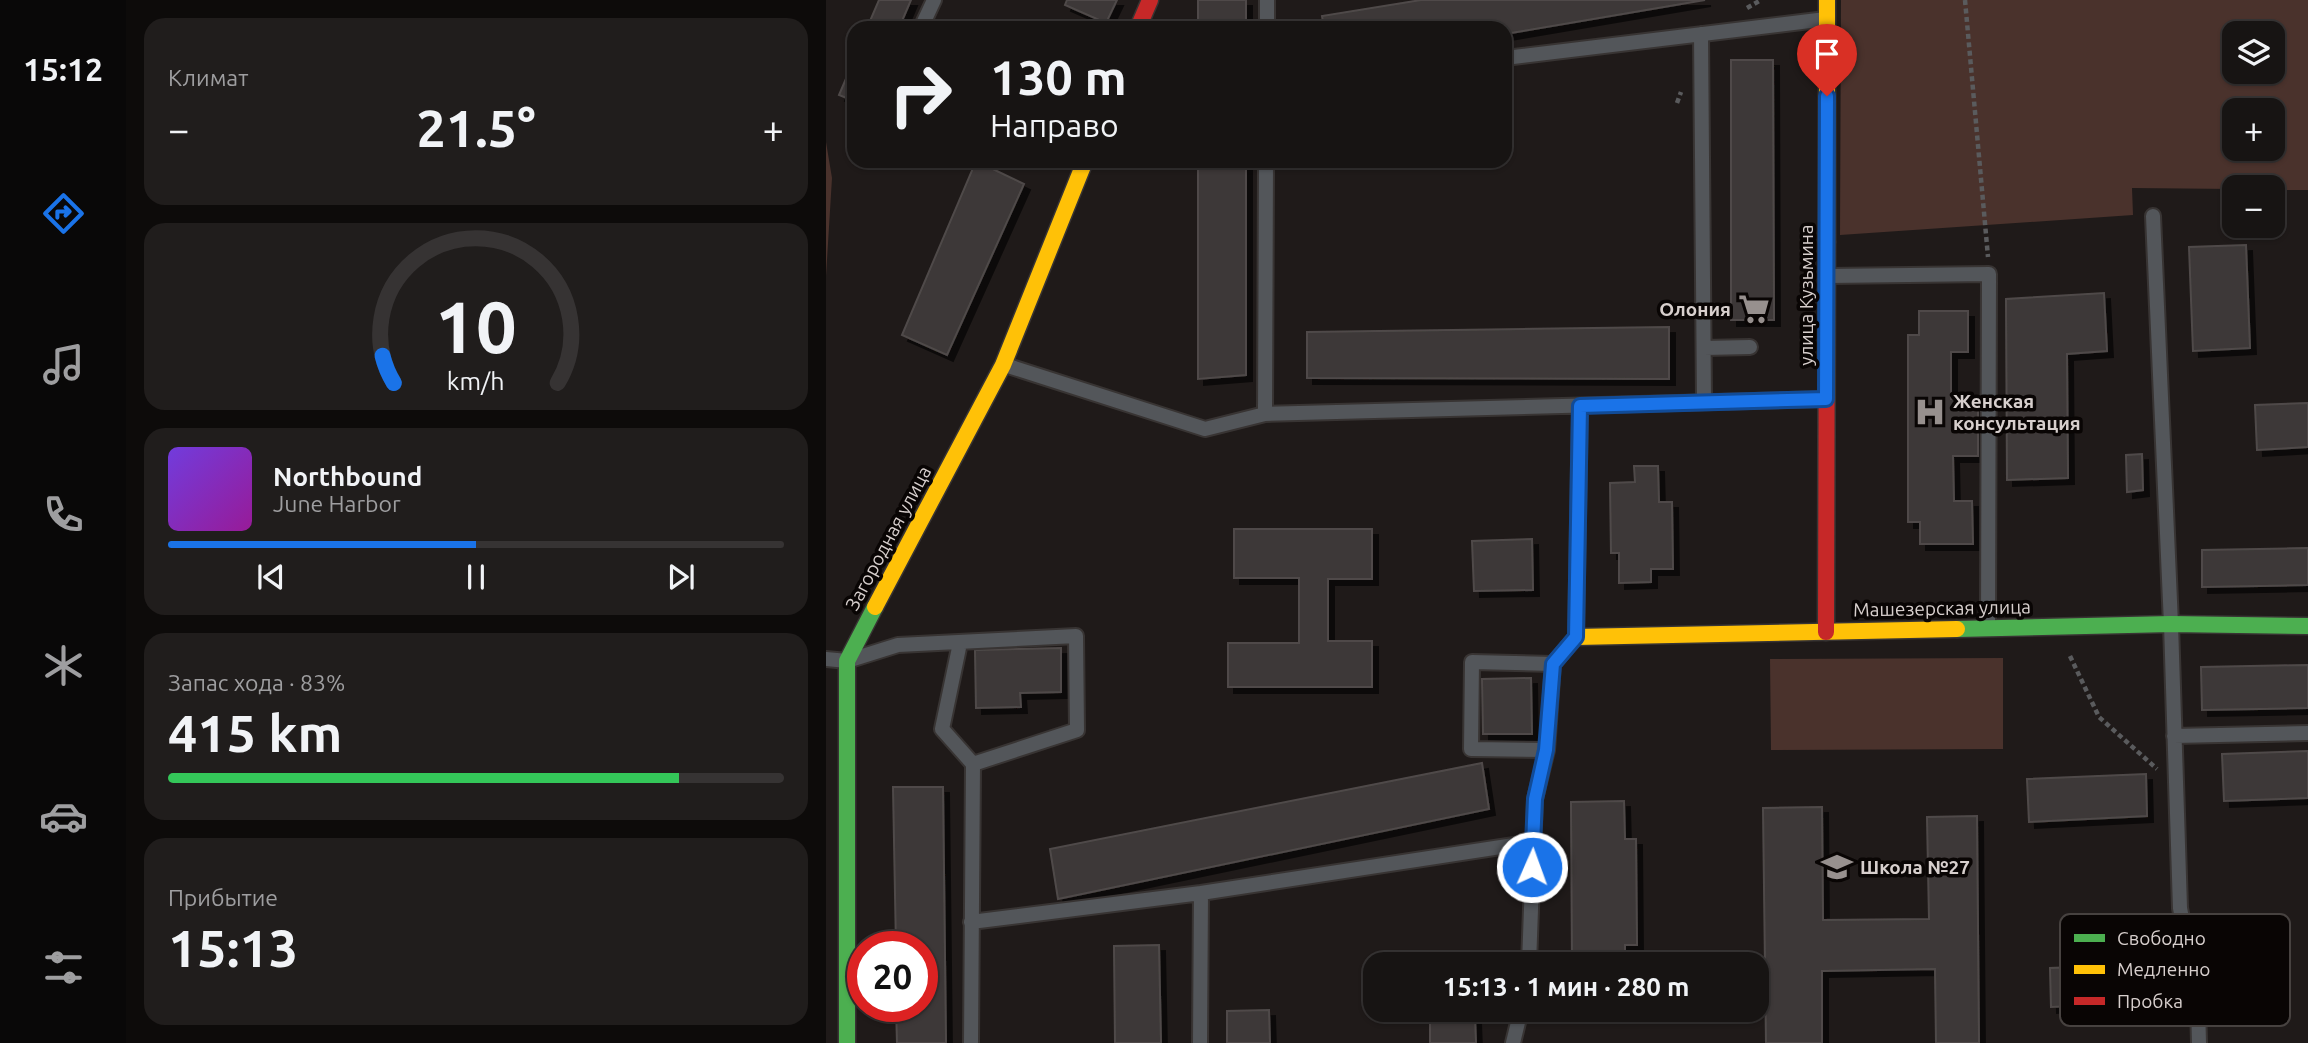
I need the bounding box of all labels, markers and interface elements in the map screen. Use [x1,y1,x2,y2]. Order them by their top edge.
map controls [2222,21,2285,238]
button: layers [2222,21,2285,84]
pin [1797,24,1857,96]
icon: arrive [1808,35,1846,73]
icon: right [875,49,966,140]
text: 130 m [990,49,1127,104]
text: 15:12 [23,51,103,87]
text: Климат [168,65,248,90]
button: + [2222,98,2285,161]
text: 21.5° [416,99,536,157]
text: Направо [990,107,1119,143]
text: − [168,108,189,150]
text: + [763,108,784,150]
button: − [2222,175,2285,238]
icon: directions [39,189,88,238]
street label: улица Кузьмина [1795,224,1817,366]
text: 10 [435,285,517,367]
supermarket icon: Олония [1737,292,1771,326]
place label: Олония [1659,298,1731,320]
icon: music [39,340,88,389]
text: km/h [447,366,505,394]
place label: Женская консультация [1953,390,2081,434]
hospital icon: Женская консультация [1913,395,1947,429]
text: Northbound [273,462,422,491]
street label: Загородная улица [841,462,935,614]
icon: phone [39,490,88,539]
text: June Harbor [273,491,401,516]
icon: previous [252,558,290,596]
icon: pause [457,558,495,596]
icon: next [662,558,700,596]
street label: Машезерская улица [1853,595,2031,621]
icon: climate [39,641,88,690]
text: Запас хода · 83% [168,670,345,695]
text: 415 km [168,704,342,762]
icon: car [39,792,88,841]
position arrow [1495,830,1569,904]
school or university icon: Школа №27 [1820,850,1854,884]
place label: Школа №27 [1860,856,1970,878]
text: Прибытие [168,885,278,910]
legend [2060,914,2290,1026]
text: 15:13 [168,919,298,977]
text: Свободно [2117,927,2206,949]
speed limit sign: 20 [847,931,938,1022]
icon: filters [39,943,88,992]
text: Медленно [2117,958,2210,980]
text: 15:13 · 1 мин · 280 m [1443,972,1689,1001]
text: Пробка [2117,990,2183,1012]

